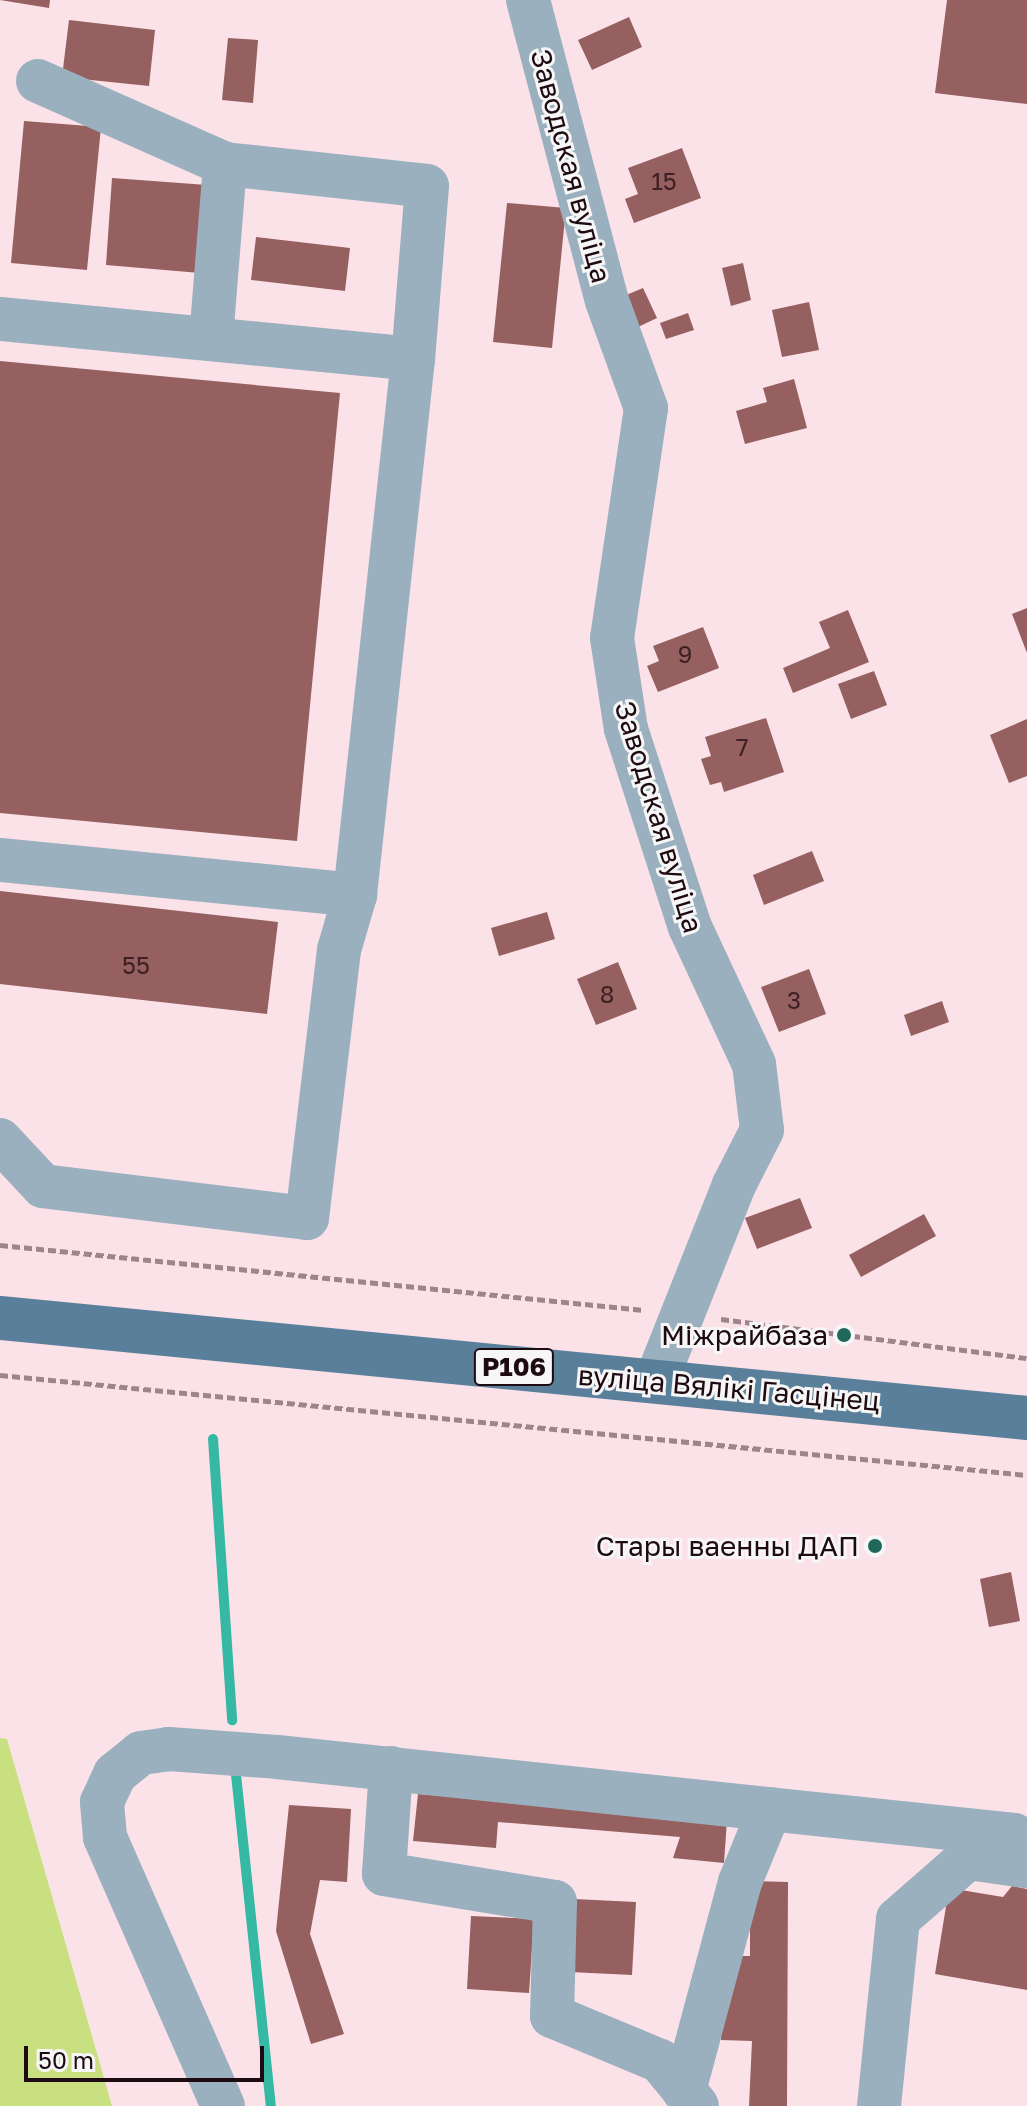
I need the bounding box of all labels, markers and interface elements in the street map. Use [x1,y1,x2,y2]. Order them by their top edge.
street label: Заводская вуліца [524,45,618,287]
house number: 15 [651,167,677,195]
house number: 9 [678,640,692,668]
street label: Заводская вуліца [608,697,710,937]
house number: 7 [736,733,748,761]
house number: 55 [122,951,150,979]
house number: 8 [600,980,614,1008]
house number: 3 [787,986,801,1014]
place label: Міжрайбаза [661,1318,828,1352]
marker: Міжрайбаза [835,1326,853,1344]
road number: Р106 [472,1345,556,1389]
street label: вуліца Вялікі Гасцінец [577,1358,881,1418]
place label: Стары ваенны ДАП [596,1529,859,1563]
marker: Стары ваенны ДАП [866,1537,884,1555]
scale bar [28,2030,268,2080]
text: 50 m [38,2045,94,2074]

